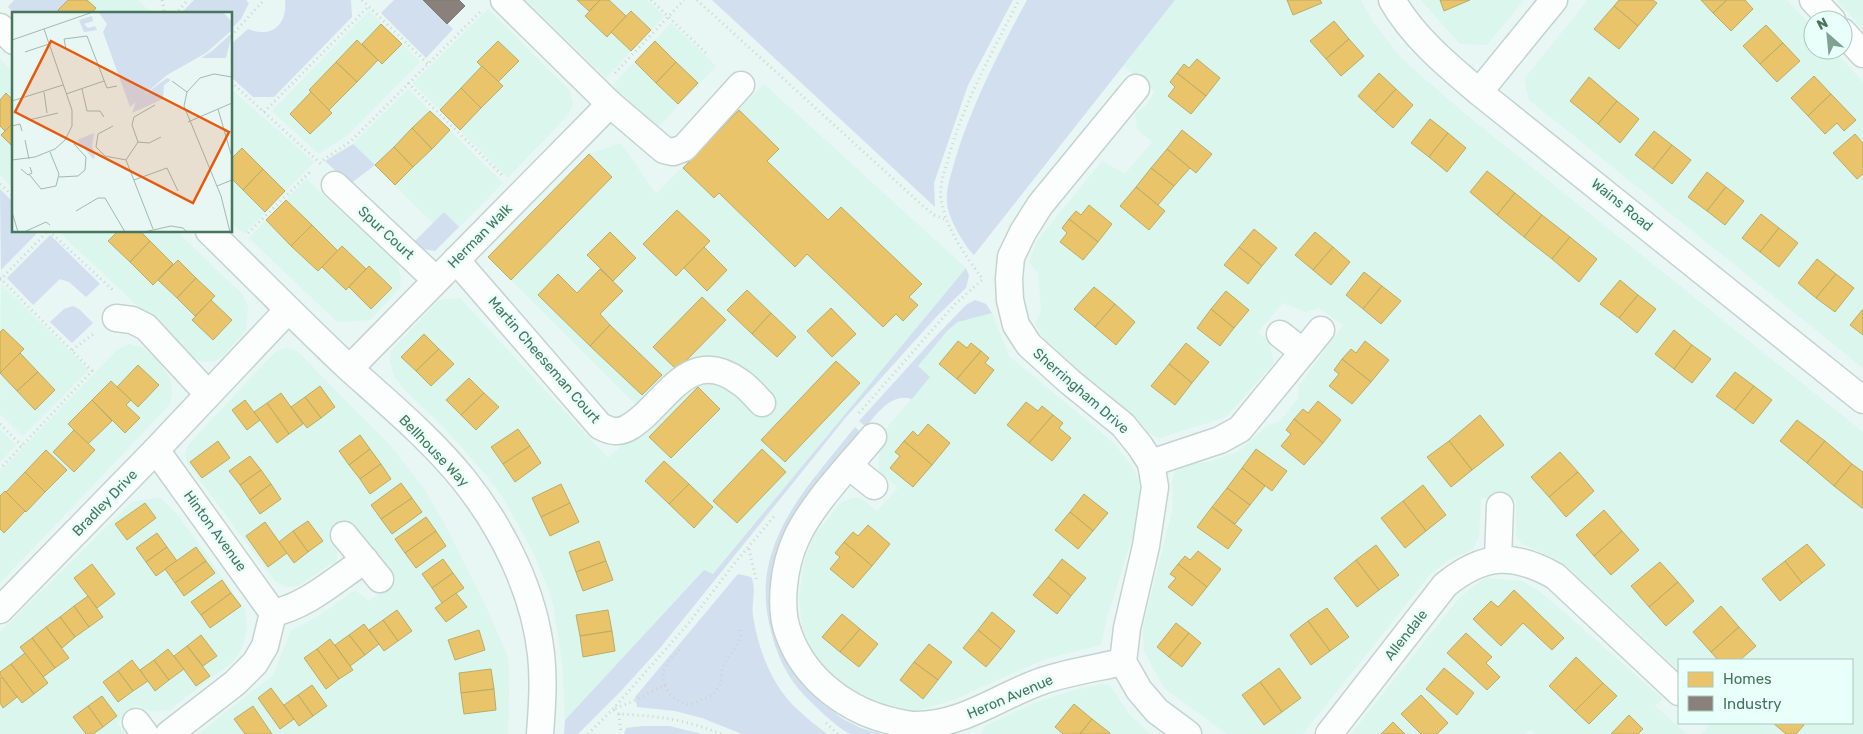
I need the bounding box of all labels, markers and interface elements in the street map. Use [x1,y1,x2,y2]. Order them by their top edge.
north arrow [1803,10,1853,60]
inset map [12,12,232,232]
text: N [1814,14,1831,34]
street label: Wains Road [1588,175,1656,235]
street label: Herman Walk [444,200,516,272]
street label: Spur Court [354,203,418,264]
street label: Martin Cheeseman Court [484,293,604,427]
street label: Sherringham Drive [1029,345,1133,437]
street label: Bellhouse Way [395,412,473,491]
street label: Bradley Drive [69,466,141,540]
street label: Hinton Avenue [180,487,250,575]
street label: Allendale [1381,606,1431,664]
legend [1678,659,1853,724]
text: Homes [1723,670,1772,688]
street label: Heron Avenue [965,671,1056,723]
text: Industry [1723,695,1782,713]

